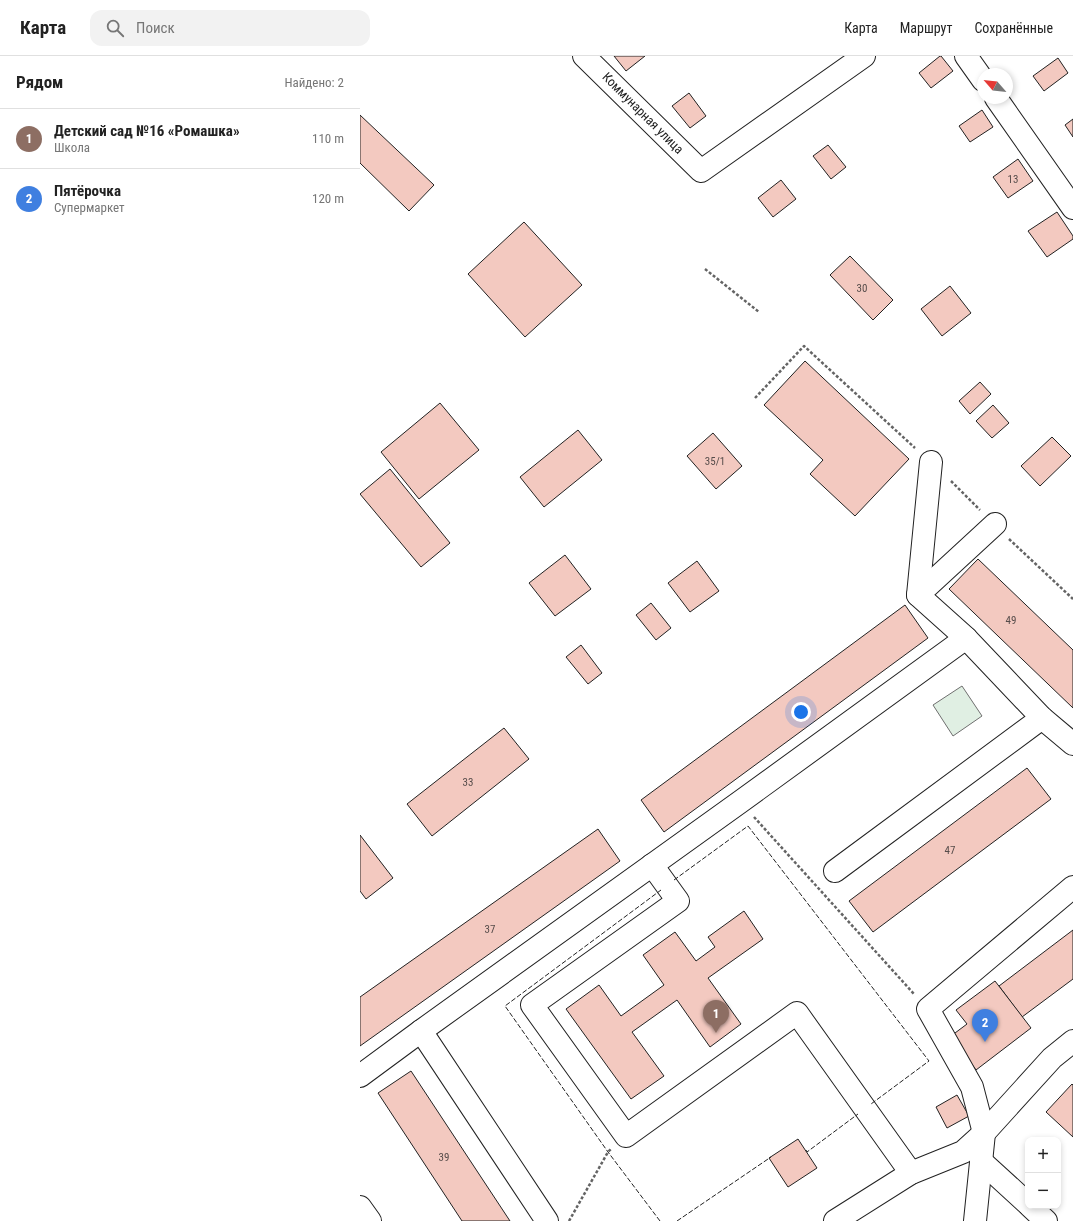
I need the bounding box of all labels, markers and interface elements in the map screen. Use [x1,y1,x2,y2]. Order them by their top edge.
search box [90,10,370,46]
text: Карта [20,16,66,39]
icon: search [104,17,126,39]
text: Поиск [136,19,175,37]
text: Карта [844,20,878,36]
text: Маршрут [900,20,952,36]
text: Сохранённые [974,20,1053,36]
north arrow [977,68,1013,104]
street label: Коммунарная улица [599,69,687,157]
text: Рядом [16,72,63,92]
text: Найдено: 2 [284,75,344,90]
text: Детский сад №16 «Ромашка» [54,122,240,140]
text: 1 [26,131,32,146]
text: 110 m [312,131,344,146]
text: Школа [54,140,90,155]
house number: 13 [1008,173,1018,186]
text: Пятёрочка [54,182,121,200]
text: 2 [26,191,32,206]
text: 120 m [312,191,344,206]
text: Супермаркет [54,200,125,215]
house number: 30 [857,282,867,295]
house number: 35/1 [705,455,725,468]
house number: 49 [1006,614,1016,627]
your location [791,702,811,722]
house number: 33 [463,776,473,789]
house number: 47 [945,844,955,857]
house number: 37 [485,923,495,936]
pin: 1 [703,1000,729,1033]
pin: 2 [972,1009,998,1042]
map controls [1025,1137,1061,1209]
button: + [1025,1137,1061,1173]
house number: 39 [439,1151,449,1164]
button: − [1025,1173,1061,1209]

